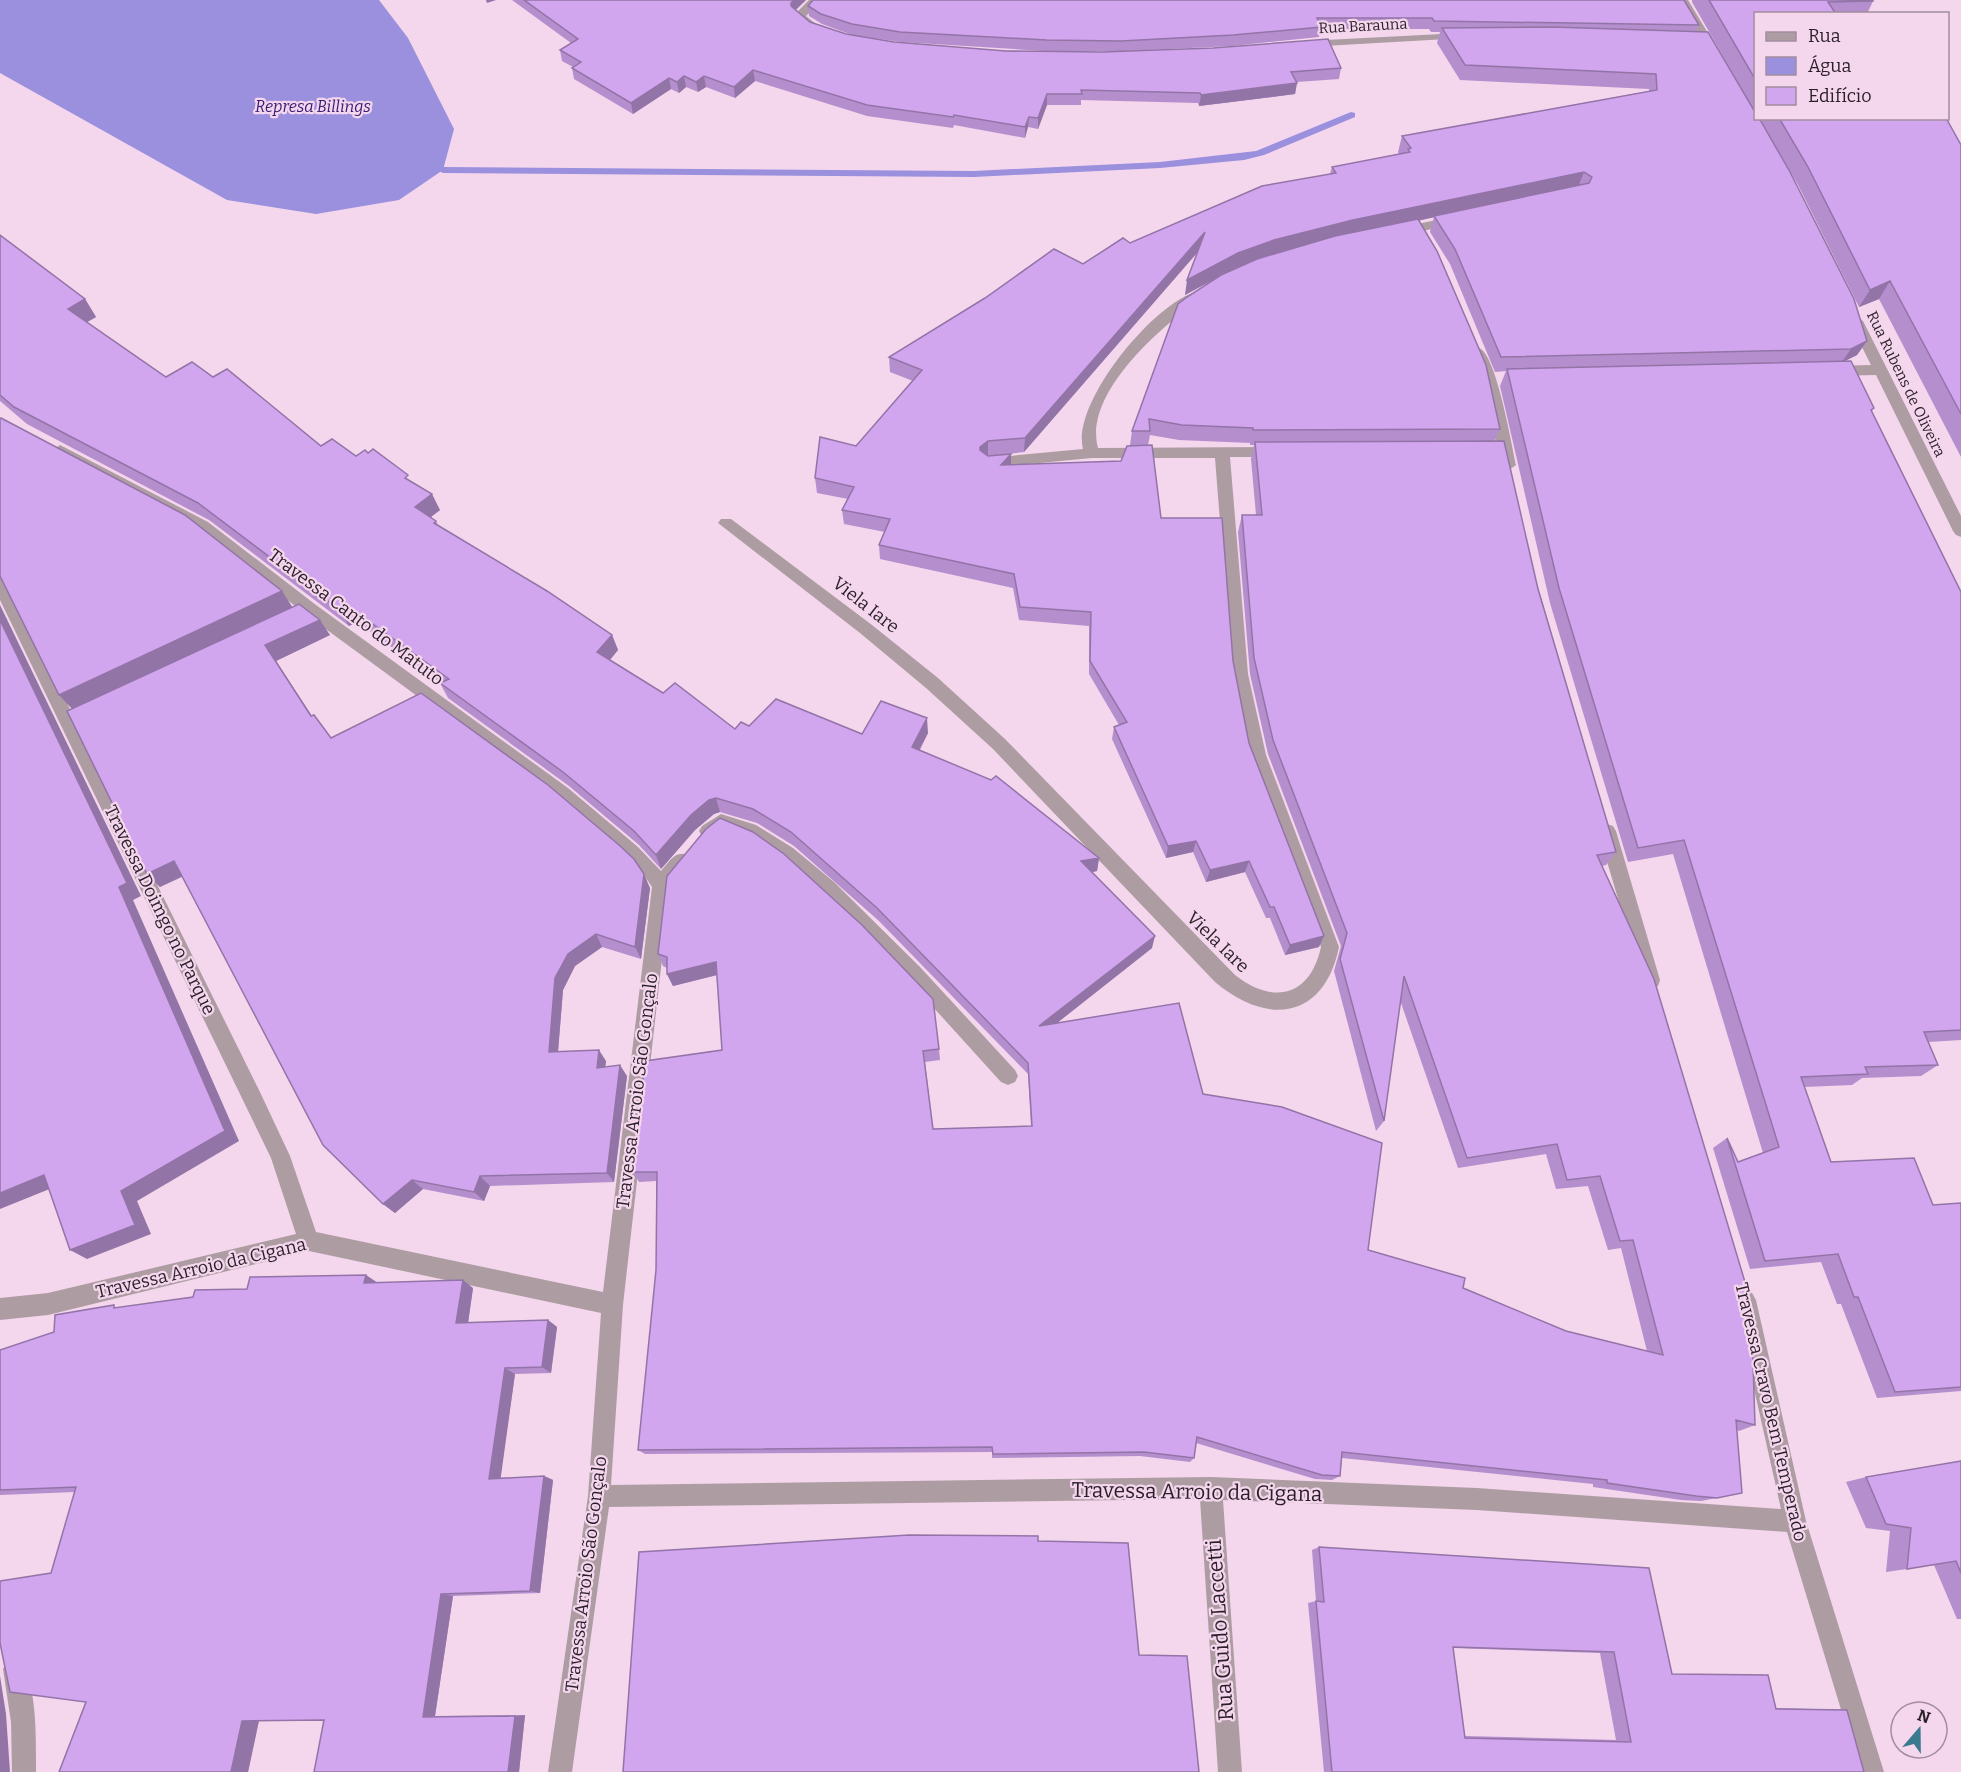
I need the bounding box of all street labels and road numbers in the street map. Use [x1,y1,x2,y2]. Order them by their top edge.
street label: Rua Barauna [1318,15,1408,37]
street label: Rua Rubens de Oliveira [1863,308,1949,460]
street label: Travessa Canto do Matuto [264,544,448,690]
street label: Viela Iare [828,572,904,638]
street label: Travessa Doimgo no Parque [100,802,220,1018]
street label: Viela Iare [1182,907,1254,977]
street label: Travessa Arroio São Gonçalo [612,972,662,1210]
street label: Travessa Arroio da Cigana [94,1233,308,1303]
street label: Travessa Cravo Bem Temperado [1730,1280,1812,1544]
street label: Travessa Arroio São Gonçalo [561,1455,611,1693]
street label: Travessa Arroio da Cigana [1071,1477,1323,1507]
street label: Rua Guido Laccetti [1201,1538,1239,1722]

